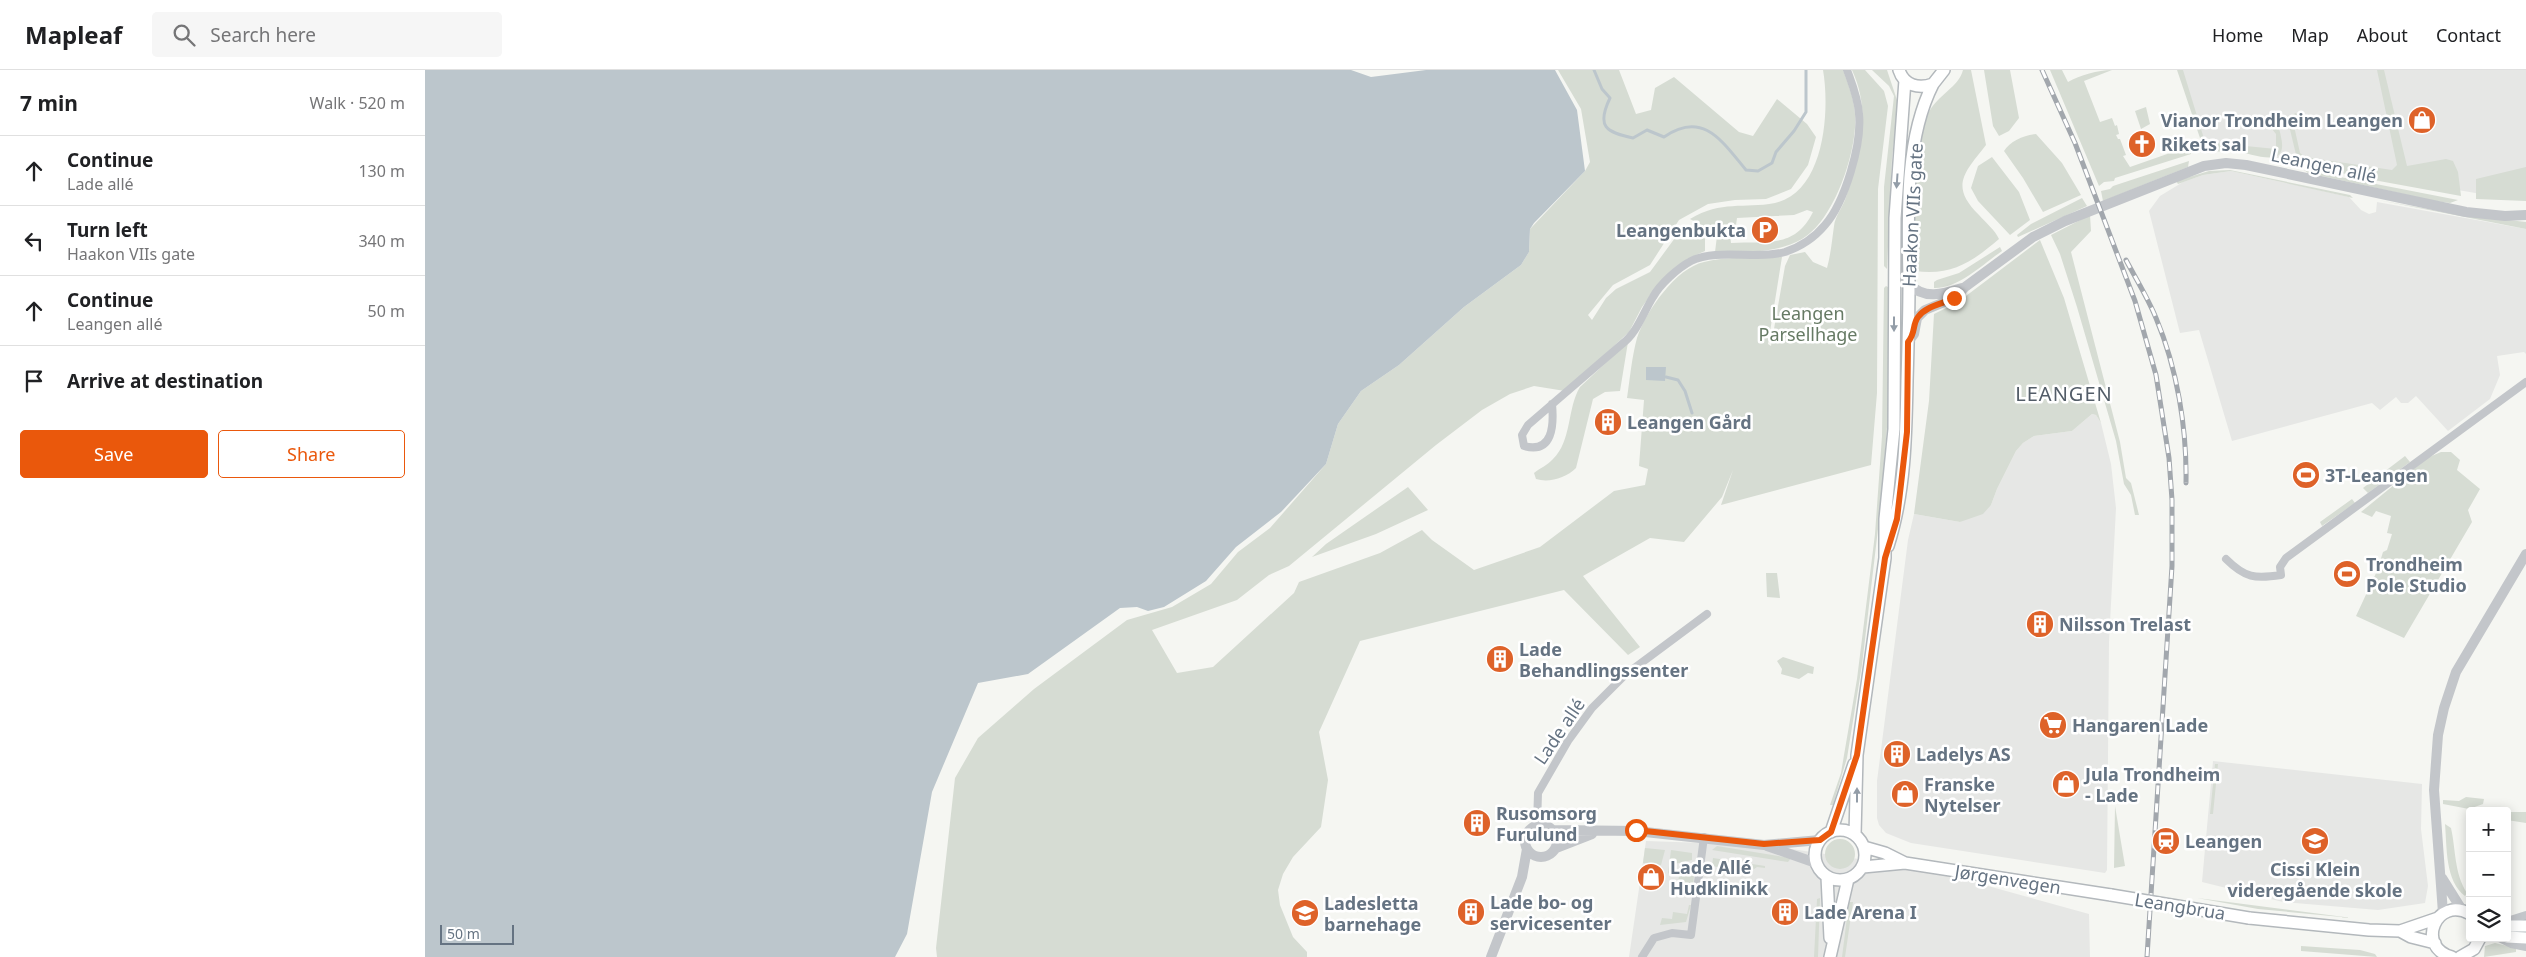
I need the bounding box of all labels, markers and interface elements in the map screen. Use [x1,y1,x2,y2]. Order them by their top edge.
search box [152,12,502,57]
text: Mapleaf [25,18,122,51]
icon: search [170,21,198,49]
text: Search here [210,22,316,48]
text: Home [2212,23,2263,47]
text: Map [2291,23,2329,47]
text: About [2357,23,2408,47]
text: Contact [2436,23,2501,47]
text: 7 min [20,89,78,117]
text: Walk · 520 m [310,92,405,114]
shop icon: Vianor Trondheim Leangen [2407,105,2437,135]
place label: Vianor Trondheim Leangen [2161,108,2403,132]
church icon: Rikets sal [2127,129,2157,159]
place label: Rikets sal [2161,132,2247,156]
street label: Haakon VIIs gate [1896,142,1928,288]
street label: Leangen allé [2269,142,2379,188]
text: Continue [67,147,153,173]
icon: ahead [20,157,48,185]
text: 130 m [358,160,405,182]
text: Lade allé [67,173,134,195]
one-way arrow [1893,173,1901,189]
parking icon: Leangenbukta [1750,215,1780,245]
text: Turn left [67,217,148,243]
place label: Leangenbukta [1616,218,1746,242]
icon: left [20,227,48,255]
text: 340 m [358,230,405,252]
text: Haakon VIIs gate [67,243,195,265]
text: Continue [67,287,153,313]
route end [1943,287,1966,310]
icon: ahead [20,297,48,325]
text: 50 m [368,300,405,322]
park label: Leangen Parsellhage [1759,301,1857,346]
text: Leangen allé [67,313,162,335]
one-way arrow [1890,316,1898,332]
icon: arrive [20,367,48,395]
text: Arrive at destination [67,368,263,394]
district label: LEANGEN [2015,380,2113,407]
building icon: Leangen Gård [1593,407,1623,437]
place label: Leangen Gård [1627,410,1752,434]
button: Save [20,430,208,478]
button: Share [218,430,405,478]
sports icon: 3T-Leangen [2291,460,2321,490]
place label: 3T-Leangen [2325,463,2428,487]
place label: Trondheim Pole Studio [2366,552,2467,597]
sports icon: Trondheim Pole Studio [2332,559,2362,589]
building icon: Nilsson Trelast [2025,609,2055,639]
place label: Nilsson Trelast [2059,612,2191,636]
place label: Lade Behandlingssenter [1519,637,1688,682]
building icon: Lade Behandlingssenter [1485,644,1515,674]
street label: Lade allé [1528,693,1590,769]
supermarket icon: Hangaren Lade [2038,710,2068,740]
place label: Hangaren Lade [2072,713,2208,737]
building icon: Ladelys AS [1882,739,1912,769]
place label: Ladelys AS [1916,742,2011,766]
place label: Jula Trondheim - Lade [2083,762,2220,807]
shop icon: Jula Trondheim - Lade [2051,769,2081,799]
place label: Franske Nytelser [1924,772,2001,817]
shop icon: Franske Nytelser [1890,779,1920,809]
one-way arrow [1853,787,1861,803]
place label: Rusomsorg Furulund [1496,801,1597,846]
map controls [2466,807,2511,942]
button: + [2466,807,2511,852]
building icon: Rusomsorg Furulund [1462,808,1492,838]
route start [1625,819,1648,842]
station icon: Leangen [2151,826,2181,856]
school or university icon: Cissi Klein videregående skole [2300,826,2330,856]
place label: Leangen [2185,829,2262,853]
button: − [2466,852,2511,897]
place label: Lade Allé Hudklinikk [1670,855,1769,900]
place label: Cissi Klein videregående skole [2227,857,2403,902]
street label: Jørgenvegen [1951,858,2063,899]
shop icon: Lade Allé Hudklinikk [1636,862,1666,892]
street label: Leangbrua [2133,887,2227,925]
place label: Lade bo- og servicesenter [1490,890,1612,935]
place label: Ladesletta barnehage [1324,891,1421,936]
building icon: Lade bo- og servicesenter [1456,897,1486,927]
building icon: Lade Arena I [1770,897,1800,927]
button: layers [2466,897,2511,942]
school or university icon: Ladesletta barnehage [1290,898,1320,928]
place label: Lade Arena I [1804,900,1917,924]
scale bar [440,922,514,945]
text: 50 m [447,924,480,943]

